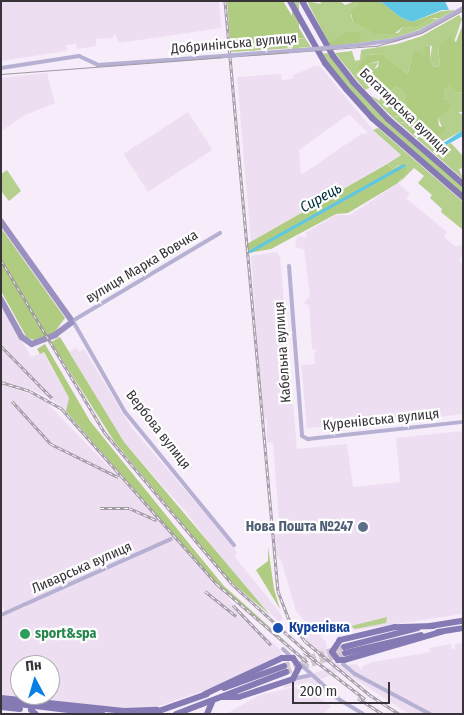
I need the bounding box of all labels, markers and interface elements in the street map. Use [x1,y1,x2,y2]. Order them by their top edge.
street label: Добринінська вулиця [170,30,298,58]
street label: Богатирська вулиця [356,65,452,159]
water label: Сирець [297,179,345,217]
street label: вулиця Марка Вовчка [83,227,201,307]
street label: Кабельна вулиця [271,301,295,403]
street label: Вербова вулиця [122,387,194,473]
street label: Куренівська вулиця [322,406,440,434]
place label: Нова Пошта №247 [246,519,353,535]
marker: Нова Пошта №247 [357,521,369,533]
street label: Ливарська вулиця [29,538,135,598]
place label: Куренівка [289,620,350,636]
marker: Куренівка [271,621,285,635]
place label: sport&spa [35,626,97,642]
marker: sport&spa [19,628,31,640]
north arrow [10,655,60,705]
text: Пн [25,656,42,675]
scale bar [294,672,392,704]
text: 200 m [300,682,337,700]

